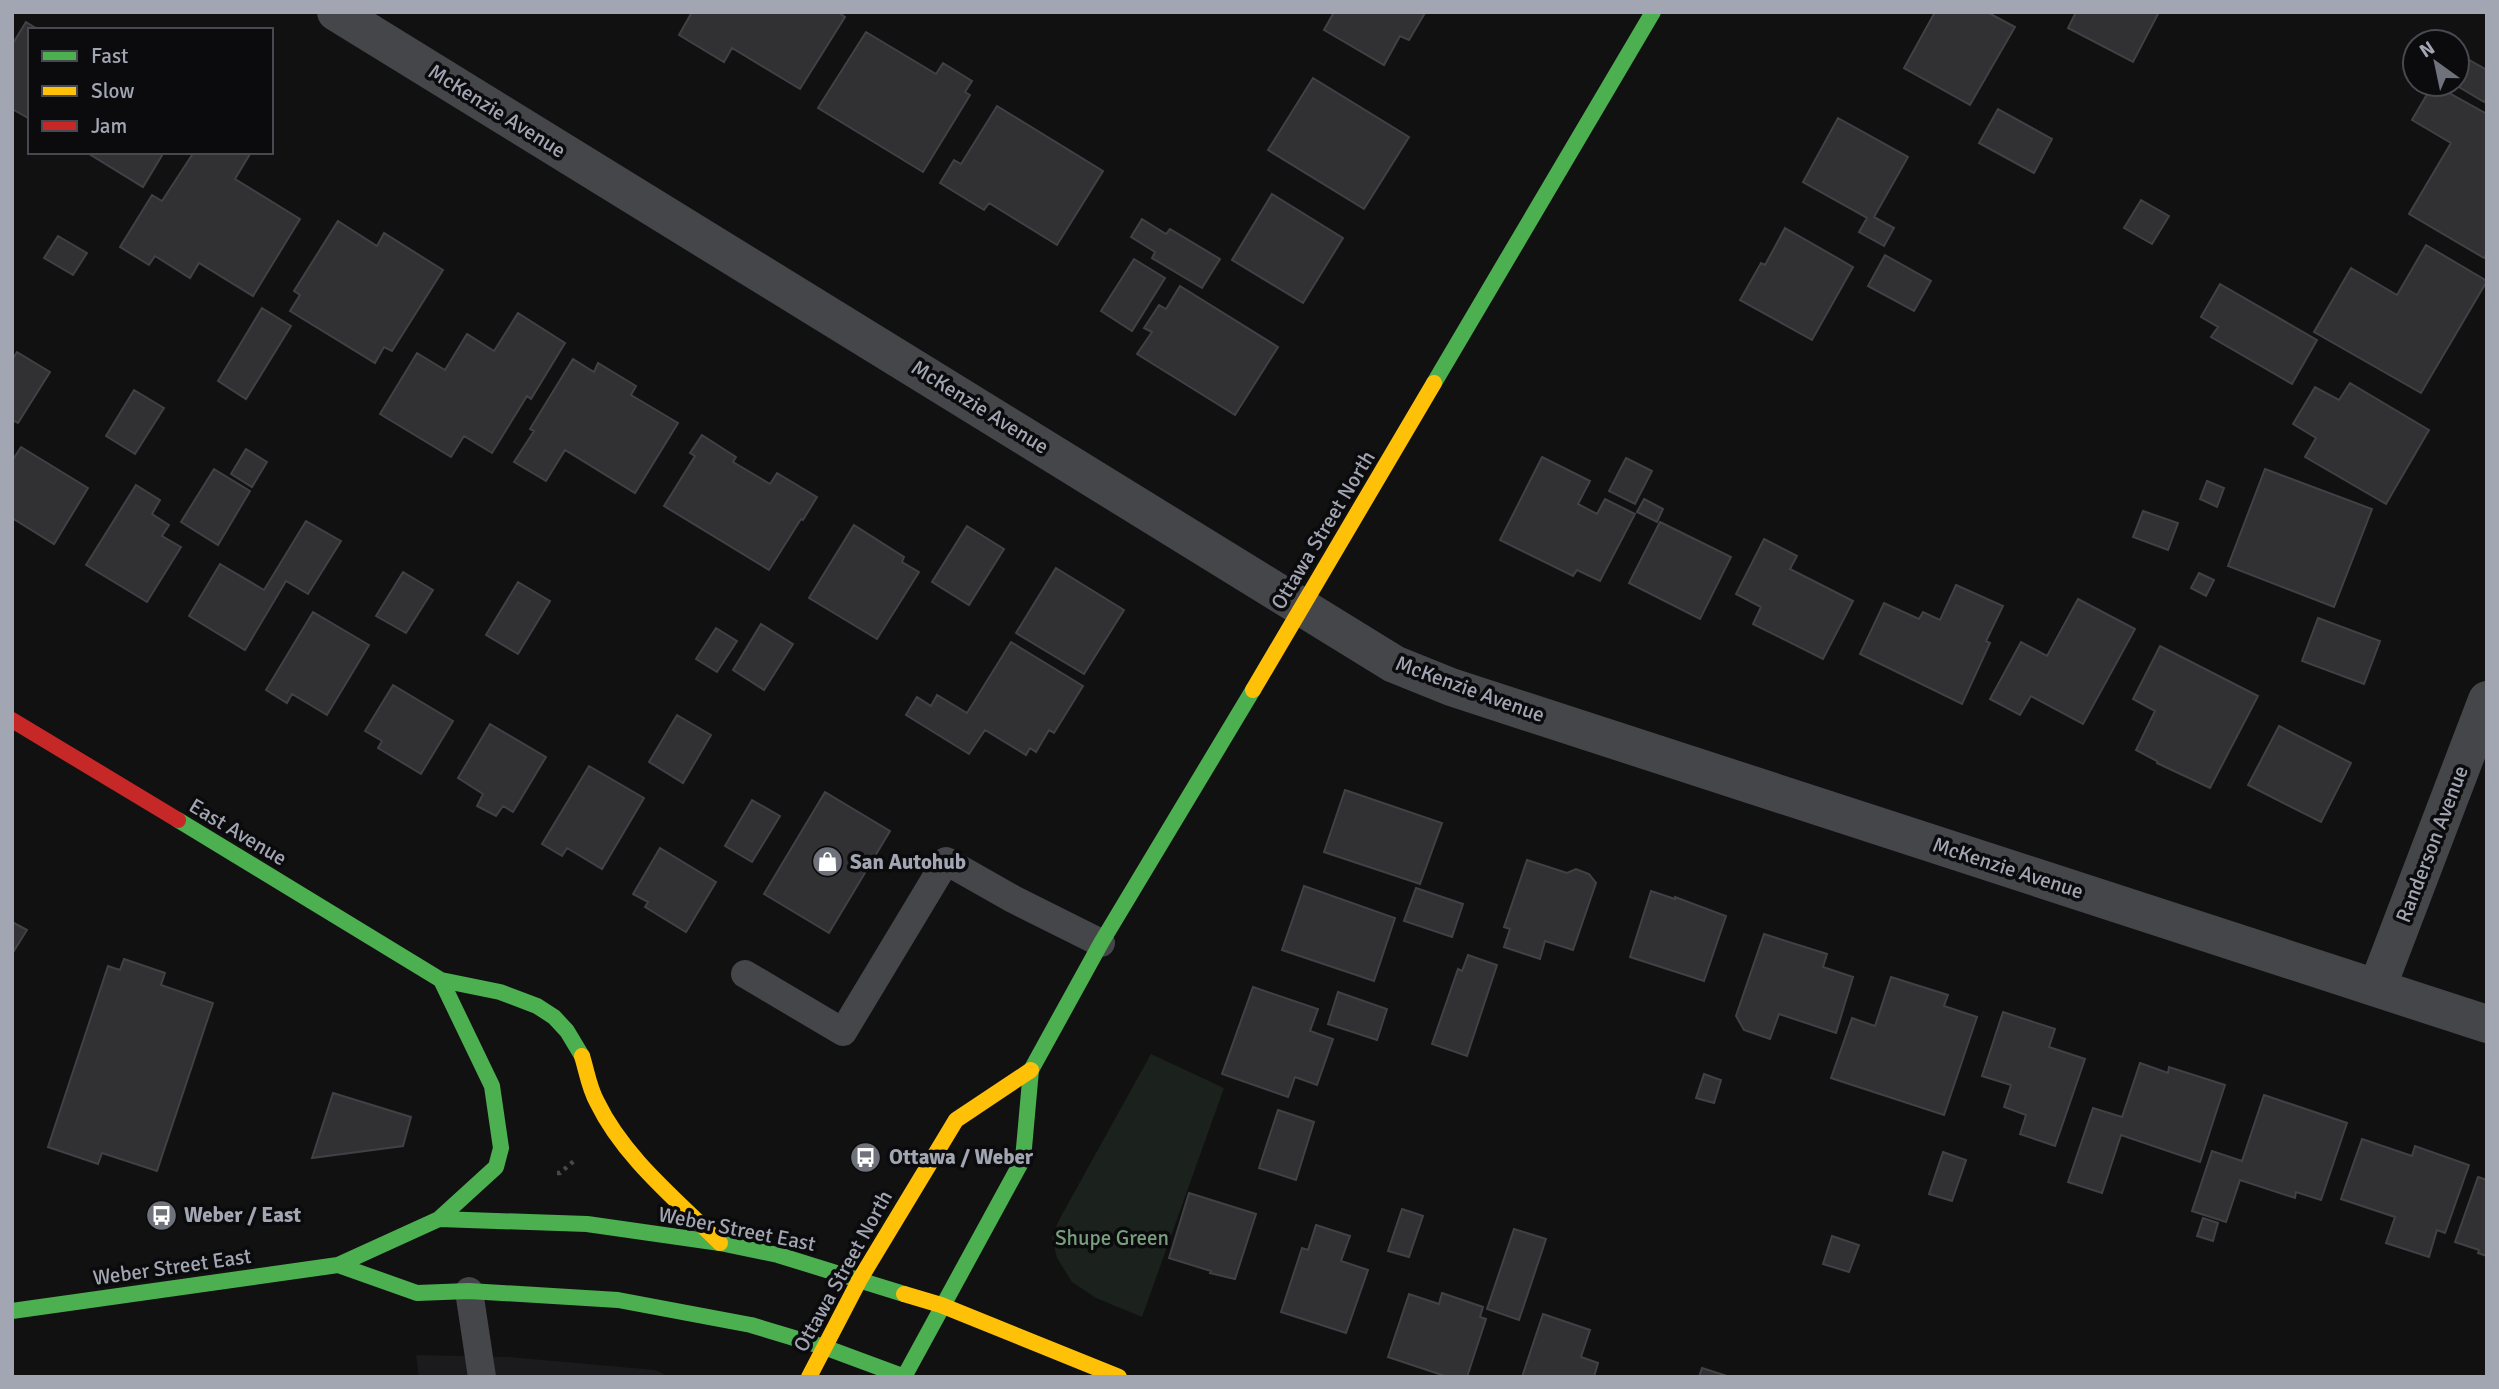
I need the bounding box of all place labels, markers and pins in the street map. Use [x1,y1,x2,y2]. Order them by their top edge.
shop icon: San Autohub [810,845,844,879]
place label: San Autohub [850,849,966,875]
bus stop icon: Ottawa / Weber [849,1140,883,1174]
place label: Ottawa / Weber [889,1144,1034,1170]
bus stop icon: Weber / East [144,1198,178,1232]
place label: Weber / East [184,1202,301,1228]

